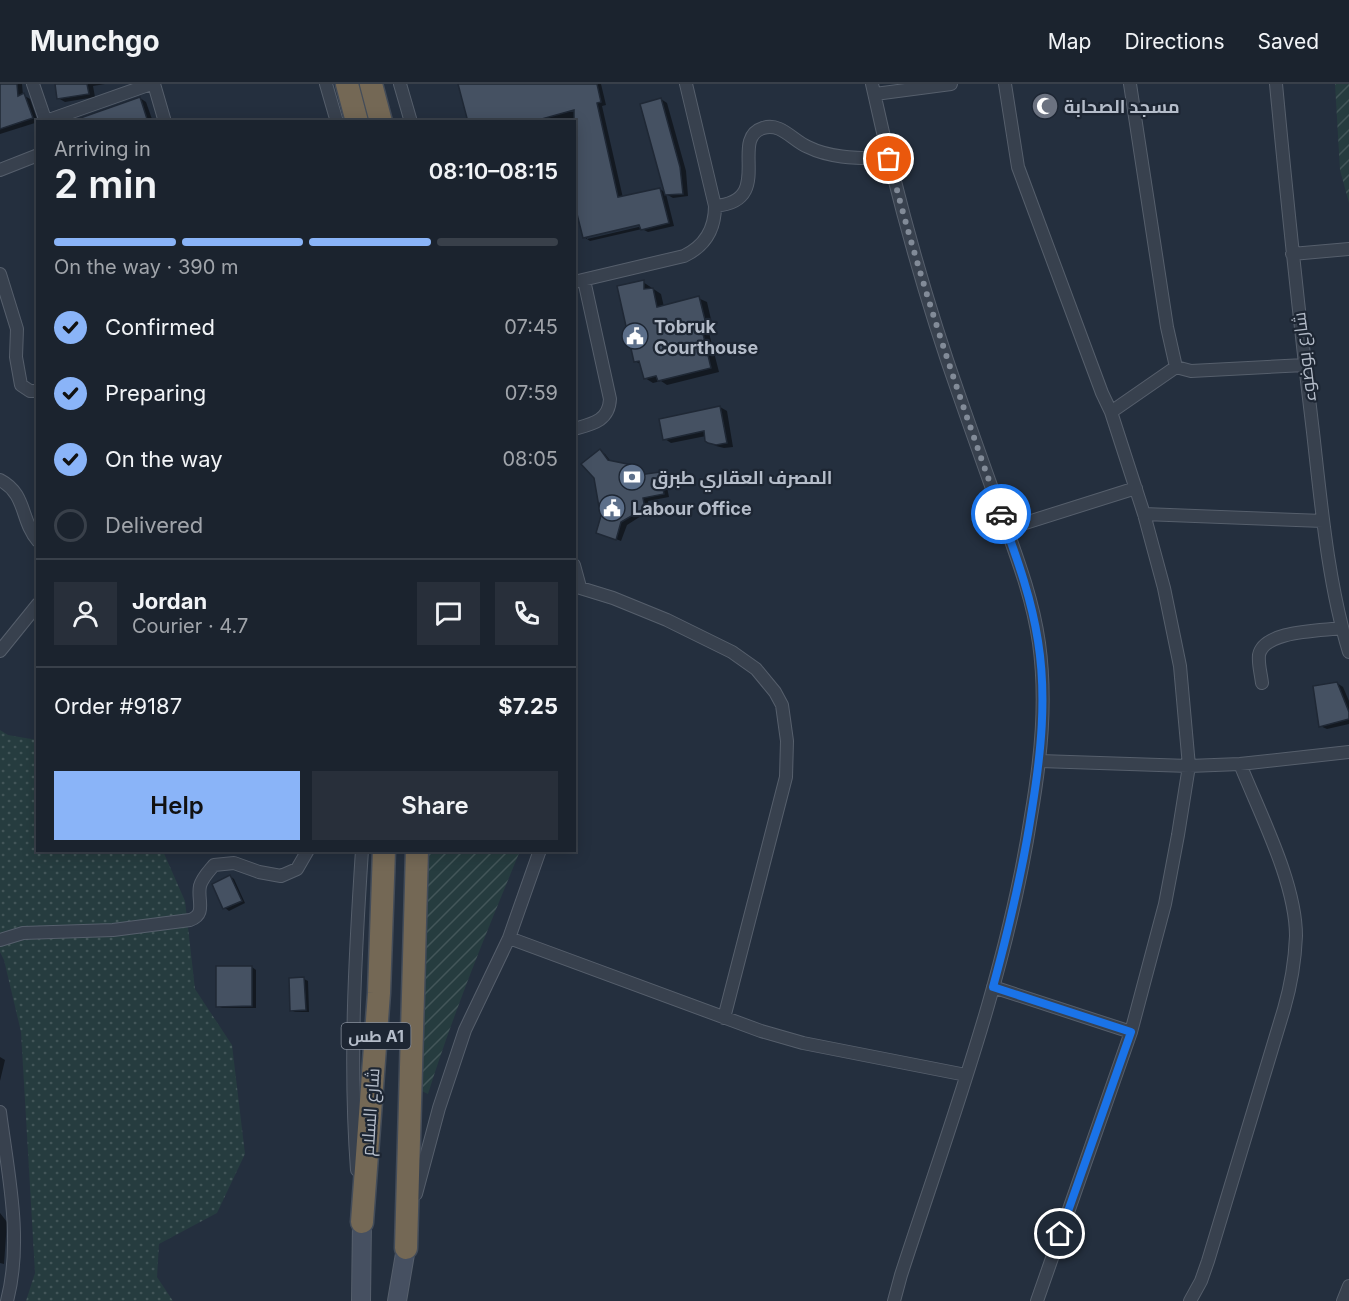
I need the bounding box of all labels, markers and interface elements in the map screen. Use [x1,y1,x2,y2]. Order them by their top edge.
text: Munchgo [30,24,160,58]
text: Map [1048,29,1091,54]
text: Directions [1124,29,1225,54]
text: Saved [1258,29,1319,54]
mosque icon: مسجد الصحابة [1030,91,1060,121]
place label: مسجد الصحابة [1064,96,1180,117]
pin [863,133,914,184]
text: Arriving in [54,137,151,161]
icon: bag [872,142,905,175]
text: 08:10–08:15 [429,158,558,184]
text: 2 min [54,160,157,207]
text: On the way · 390 m [54,255,238,279]
icon: check [54,311,87,344]
street label: شارع بوضوء [1288,311,1322,403]
text: Confirmed [105,314,215,340]
text: 07:45 [504,315,558,339]
place label: Tobruk Courthouse [654,316,758,358]
public building icon: Tobruk Courthouse [620,321,650,351]
icon: check [54,377,87,410]
text: Preparing [105,380,206,406]
text: 07:59 [505,381,558,405]
icon: check [54,443,87,476]
text: On the way [105,446,223,472]
text: 08:05 [502,447,558,471]
bank icon: المصرف العقاري طبرق [617,462,647,492]
place label: المصرف العقاري طبرق [652,467,832,492]
courier [971,484,1031,544]
public building icon: Labour Office [597,493,627,523]
place label: Labour Office [632,498,752,519]
icon: car [985,498,1018,531]
text: Delivered [105,512,203,538]
button: person [54,582,117,645]
button: chat [417,582,480,645]
button: phone [495,582,558,645]
text: Jordan [132,588,207,614]
text: Courier · 4.7 [132,614,248,638]
text: Order #9187 [54,693,182,719]
text: $7.25 [498,693,558,719]
button: Help [54,771,300,840]
button: Share [312,771,558,840]
road number: طس A1 [342,1023,410,1049]
street label: شارع السلام [356,1067,386,1157]
pin [1034,1208,1085,1259]
icon: home [1043,1217,1076,1250]

